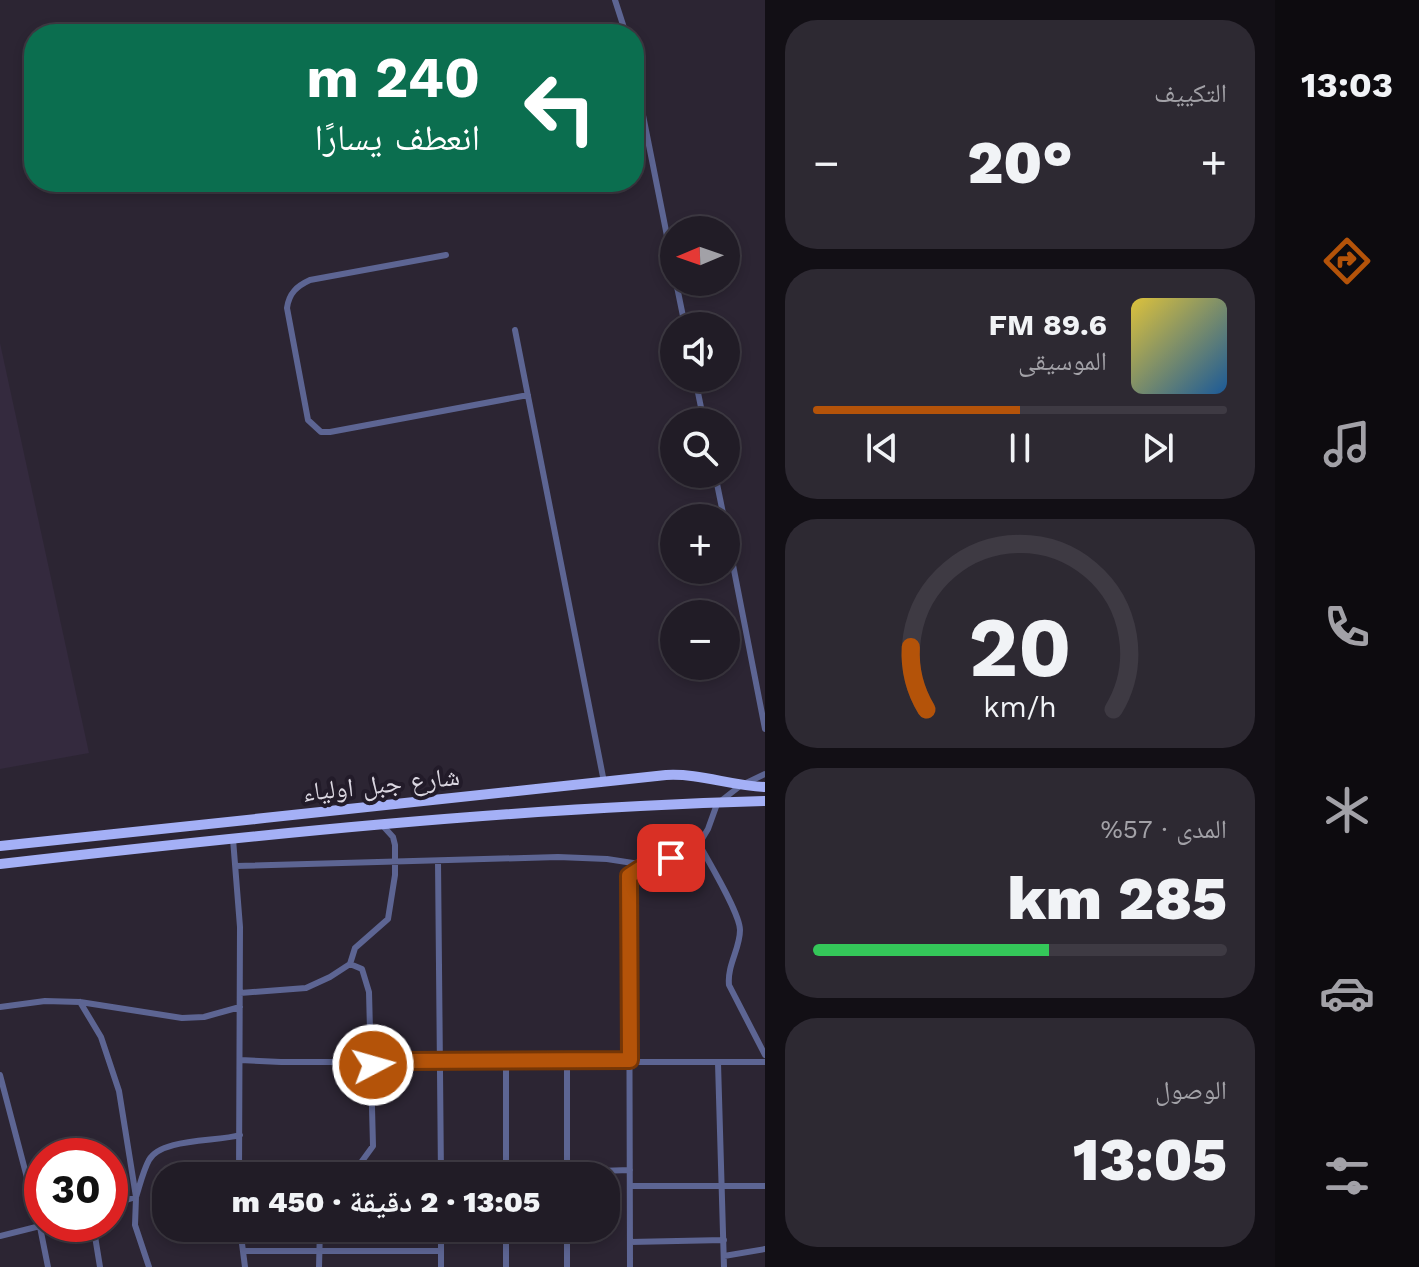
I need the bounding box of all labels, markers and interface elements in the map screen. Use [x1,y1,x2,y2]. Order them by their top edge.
text: 240 m [306,45,480,111]
icon: left [508,56,612,160]
text: 13:03 [1301,64,1393,106]
text: التكييف [1154,78,1227,108]
text: انعطف يسارًا [315,117,480,159]
text: 20° [967,127,1073,198]
text: − [813,137,840,189]
text: + [1200,137,1227,189]
north arrow [660,216,740,296]
map controls [660,216,740,680]
icon: directions [1319,233,1375,289]
text: 89.6 FM [989,307,1107,342]
button: sound [660,312,740,392]
text: الموسيقى [1018,346,1107,376]
button: search [660,408,740,488]
icon: music [1319,416,1375,472]
icon: previous [860,426,904,470]
icon: pause [998,426,1042,470]
icon: next [1136,426,1180,470]
button: + [660,504,740,584]
text: 20 [968,598,1072,695]
icon: phone [1319,599,1375,655]
button: − [660,600,740,680]
text: km/h [983,690,1057,724]
street label: شارع جبل اولياء [301,761,461,808]
icon: climate [1319,782,1375,838]
text: المدى · 57% [1101,814,1227,844]
pin [637,824,705,892]
icon: arrive [649,836,693,880]
text: 285 km [1007,863,1227,934]
icon: car [1319,965,1375,1021]
position arrow [331,1023,415,1107]
text: الوصول [1155,1075,1227,1105]
text: 13:05 [1073,1124,1227,1195]
speed limit sign: 30 [24,1138,128,1242]
icon: filters [1319,1148,1375,1204]
text: 13:05 · 2 دقيقة · 450 m [232,1184,540,1219]

